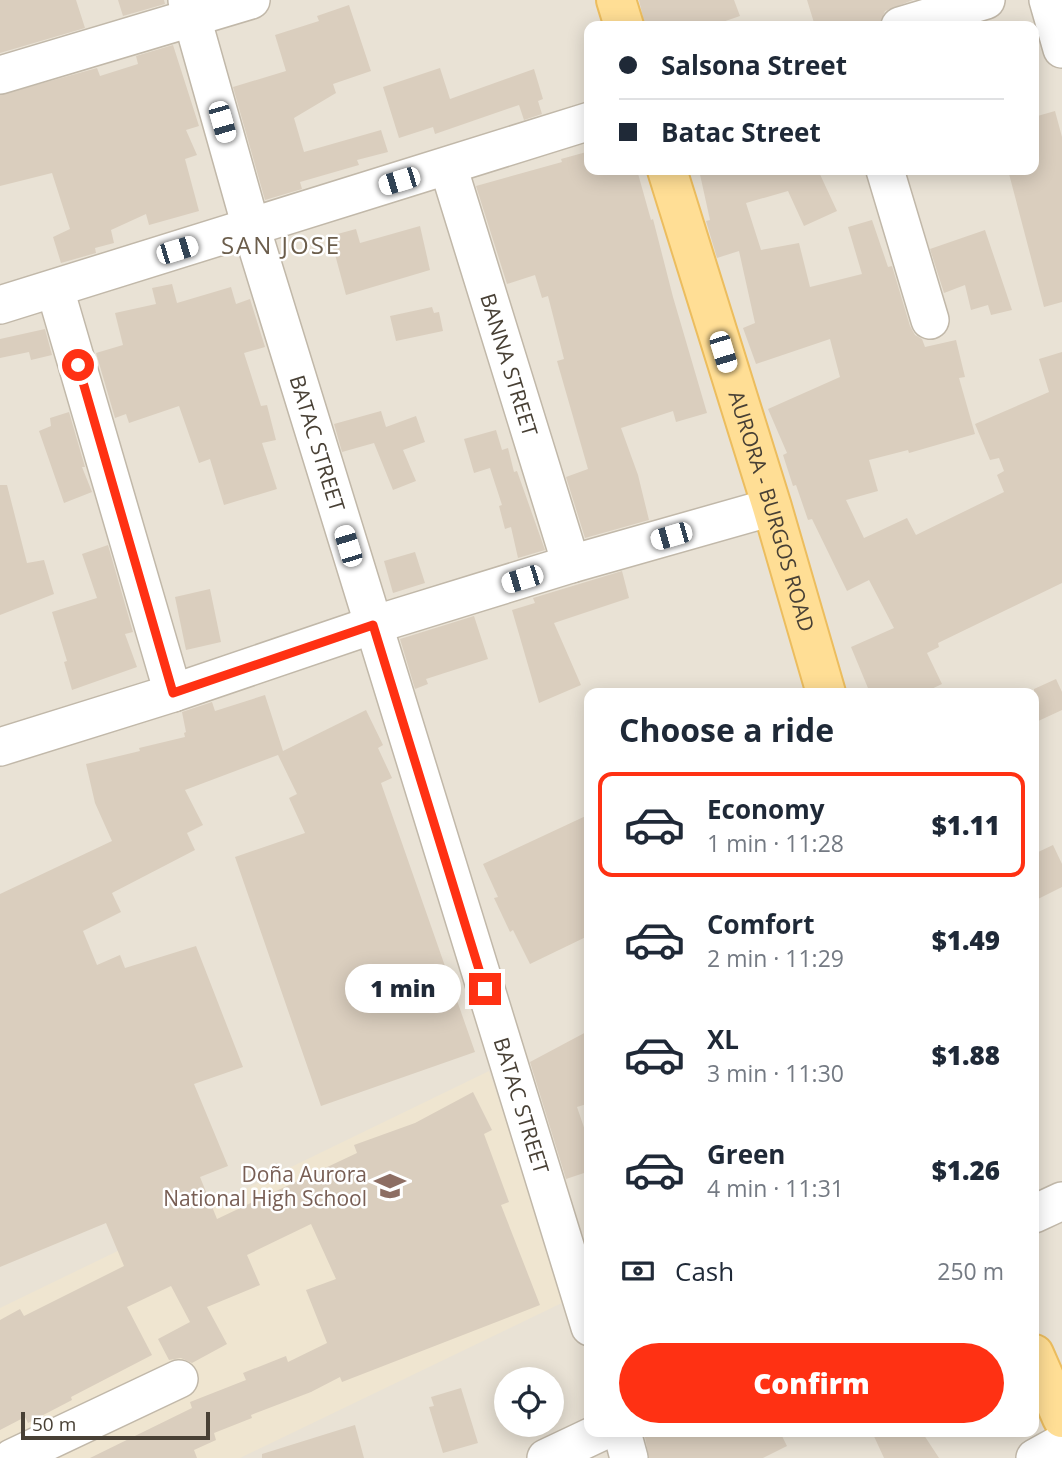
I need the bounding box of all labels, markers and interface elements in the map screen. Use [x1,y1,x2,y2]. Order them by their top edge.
text: Salsona Street [661,47,847,83]
car [207,99,238,145]
text: Batac Street [661,114,821,150]
car [376,165,423,197]
district label: SAN JOSE [221,228,341,261]
car [154,234,201,266]
street label: BANNA STREET [474,290,545,440]
car [707,329,740,375]
route start [62,349,94,381]
street label: BATAC STREET [283,371,352,515]
street label: AURORA - BURGOS ROAD [723,387,821,635]
car [648,520,695,552]
car [332,523,365,569]
car [499,563,546,595]
text: Choose a ride [619,708,834,751]
text: Economy [707,791,825,827]
icon: car [623,793,686,856]
text: $1.11 [932,807,1000,843]
text: 1 min · 11:28 [707,827,844,859]
text: Comfort [707,906,814,942]
icon: car [623,908,686,971]
text: $1.49 [932,922,1000,958]
text: 2 min · 11:29 [707,942,844,974]
callout: 1 min [345,964,461,1014]
text: 1 min [370,972,436,1004]
route end [469,973,501,1005]
text: XL [707,1021,739,1057]
icon: car [623,1023,686,1086]
street label: BATAC STREET [487,1034,556,1177]
text: $1.88 [932,1037,1000,1073]
text: 3 min · 11:30 [707,1057,844,1089]
text: Green [707,1136,785,1172]
icon: car [623,1138,686,1201]
text: $1.26 [932,1152,1000,1188]
place label: Doña Aurora National High School [163,1160,367,1212]
school or university icon: Doña Aurora National High School [373,1169,407,1203]
text: 4 min · 11:31 [707,1172,844,1204]
icon: cash [619,1252,657,1290]
text: Cash [675,1253,734,1289]
text: 250 m [937,1255,1004,1287]
button: Confirm [619,1343,1004,1423]
map controls [494,1367,564,1437]
button: locate [494,1367,564,1437]
scale bar [21,1409,210,1441]
text: 50 m [32,1411,76,1437]

